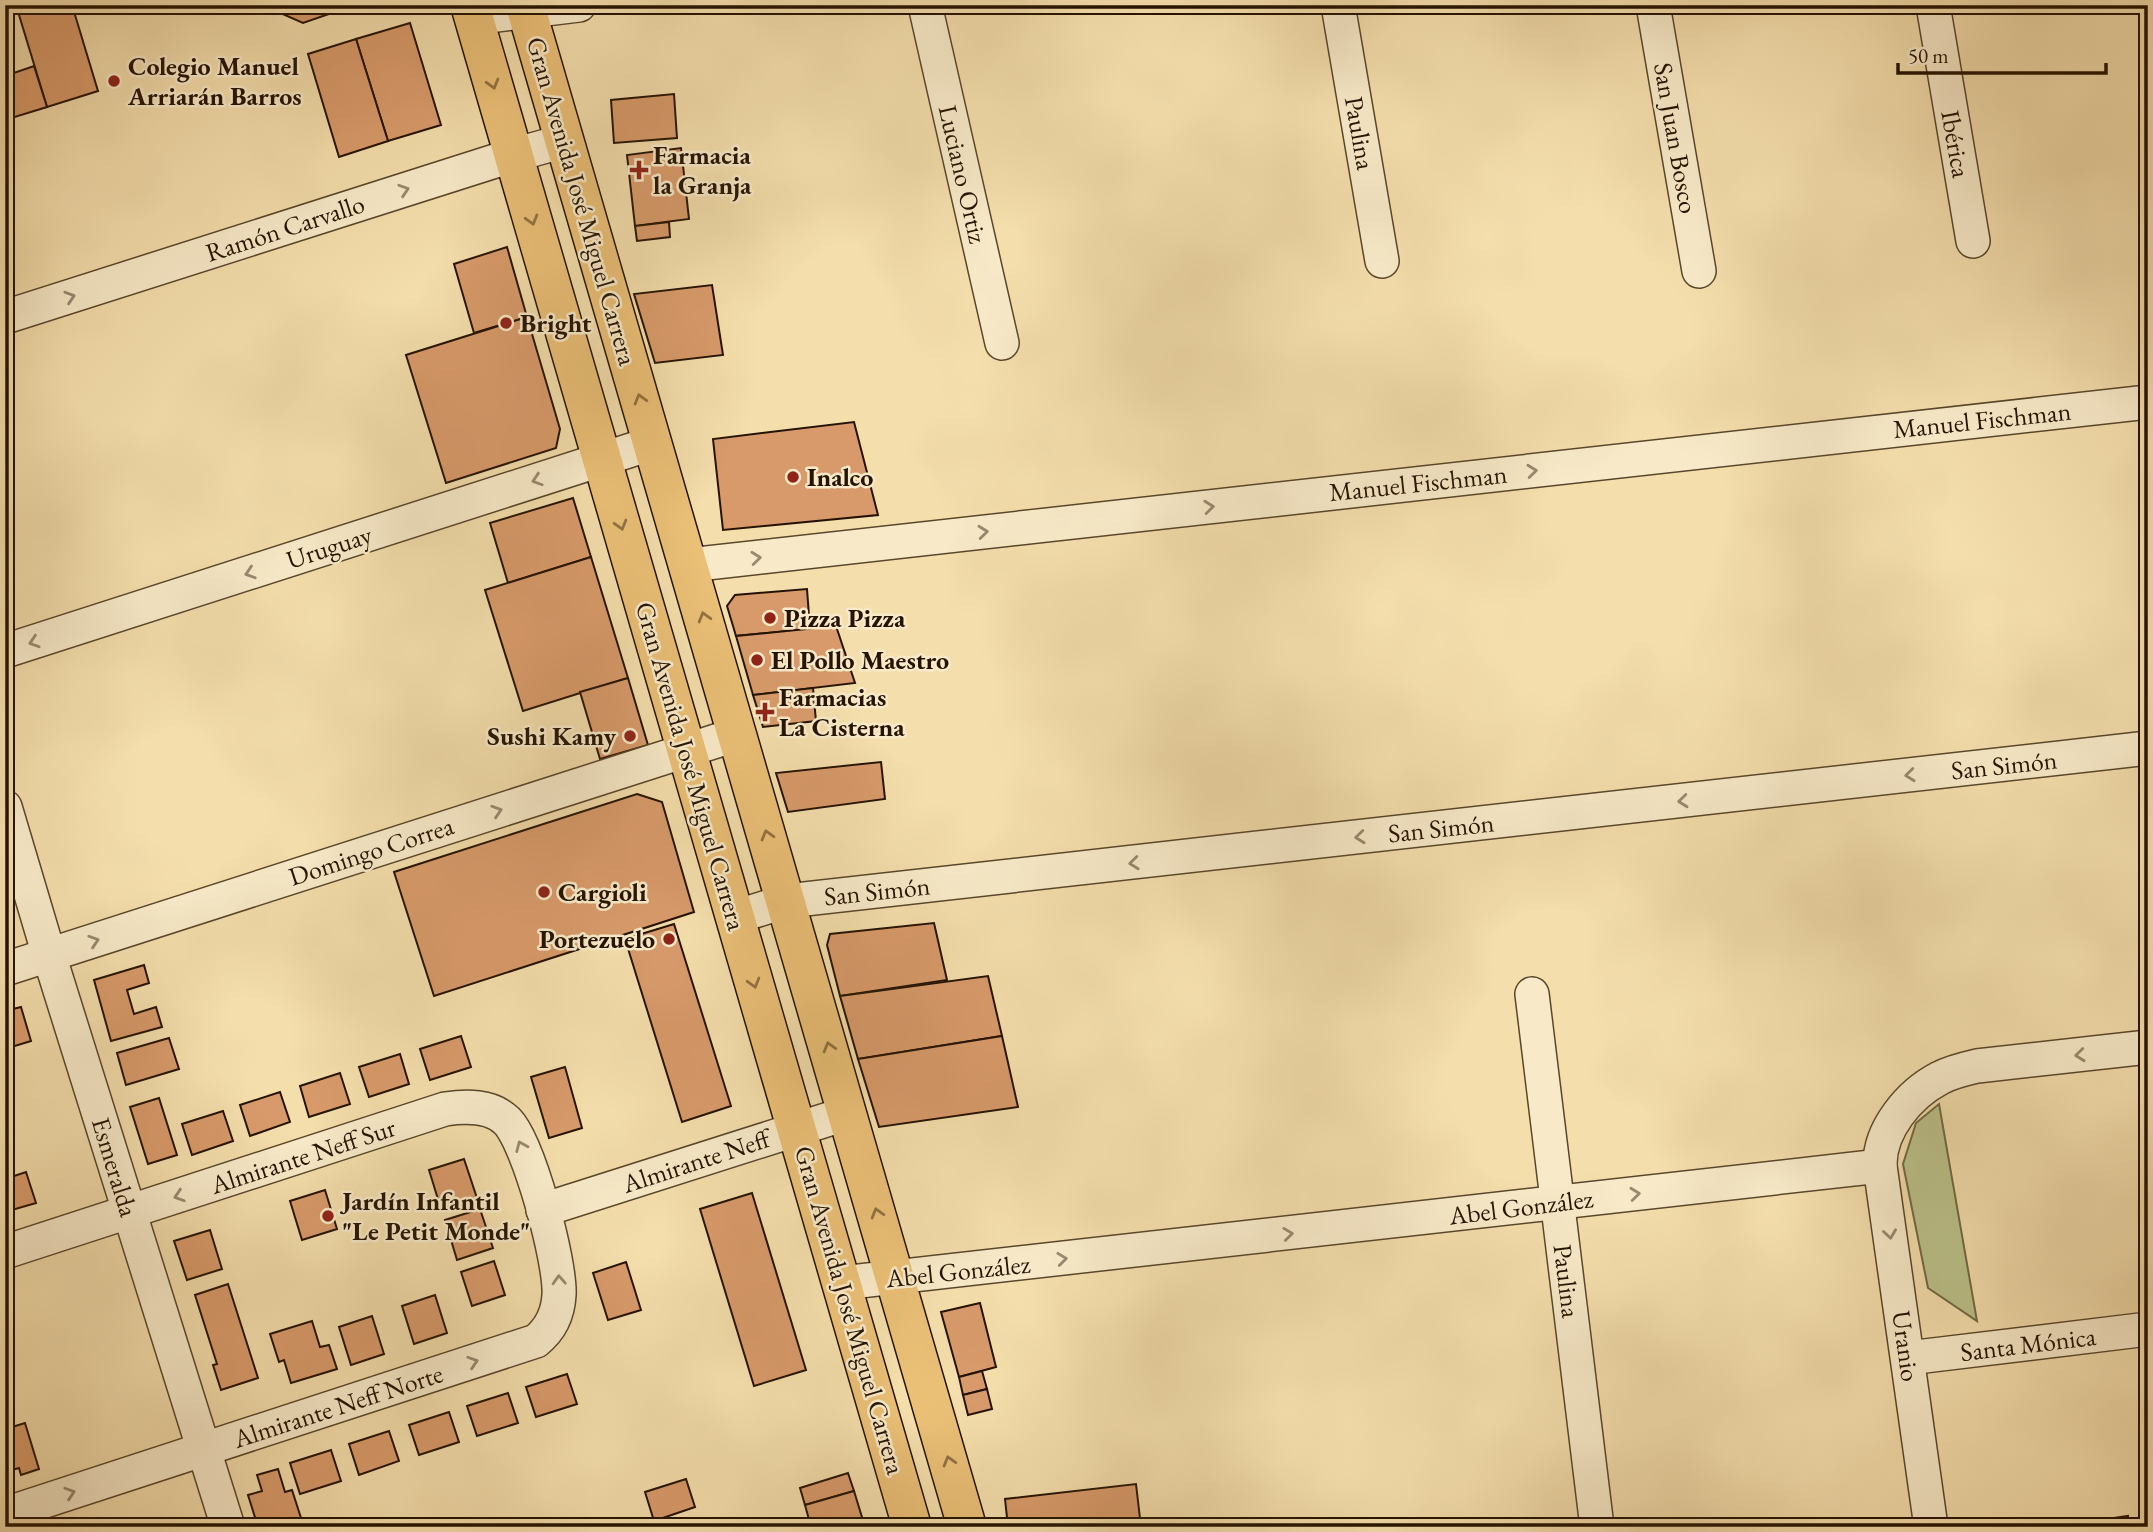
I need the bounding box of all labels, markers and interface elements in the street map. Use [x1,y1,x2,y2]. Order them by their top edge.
scale bar [1898,32,2106,76]
street label: Gran Avenida José Miguel Carrera [519,33,645,370]
text: 50 m [1908,42,1949,69]
place label: Colegio Manuel Arriarán Barros [127,49,302,113]
street label: San Juan Bosco [1646,60,1706,216]
marker: Colegio Manuel Arriarán Barros [106,73,122,89]
one-way arrow [484,78,499,90]
street label: Paulina [1337,94,1383,173]
street label: Luciano Ortiz [931,102,995,247]
street label: Ibérica [1933,108,1979,181]
place label: Farmacia la Granja [653,138,752,202]
marker: Farmacia la Granja [631,162,647,178]
one-way arrow [397,184,409,198]
street label: Ramón Carvallo [201,186,369,270]
one-way arrow [524,214,539,226]
one-way arrow [64,290,76,305]
place label: Bright [520,306,592,340]
marker: Bright [498,315,514,331]
one-way arrow [634,393,649,405]
street label: Manuel Fischman [1891,394,2073,446]
street label: Manuel Fischman [1327,457,1509,509]
place label: Inalco [807,460,873,494]
one-way arrow [1526,463,1538,478]
marker: Inalco [785,469,801,485]
one-way arrow [531,472,543,487]
one-way arrow [1203,500,1214,515]
street label: Uruguay [282,517,377,577]
one-way arrow [612,519,627,531]
one-way arrow [977,525,988,540]
one-way arrow [751,550,762,565]
one-way arrow [245,564,257,579]
street label: Gran Avenida José Miguel Carrera [628,598,754,935]
place label: Pizza Pizza [784,601,906,635]
marker: Pizza Pizza [762,610,778,626]
one-way arrow [697,611,712,623]
one-way arrow [28,634,40,649]
place label: El Pollo Maestro [771,643,949,677]
marker: El Pollo Maestro [749,652,765,668]
place label: Farmacias La Cisterna [779,680,905,744]
marker: Farmacias La Cisterna [757,704,773,720]
place label: Sushi Kamy [487,719,616,753]
marker: Sushi Kamy [622,728,638,744]
street label: San Simón [1949,742,2059,787]
one-way arrow [1904,768,1915,783]
one-way arrow [1678,793,1689,808]
one-way arrow [490,805,502,819]
street label: San Simón [1386,805,1496,850]
street label: Domingo Correa [284,808,458,894]
one-way arrow [761,830,776,842]
one-way arrow [1354,830,1366,845]
one-way arrow [1128,855,1140,870]
street label: San Simón [822,868,932,913]
place label: Cargioli [558,875,647,909]
marker: Cargioli [536,884,552,900]
place label: Portezuelo [539,922,655,956]
marker: Portezuelo [661,931,677,947]
one-way arrow [87,935,99,949]
one-way arrow [746,976,761,988]
one-way arrow [823,1042,838,1054]
one-way arrow [2074,1047,2086,1062]
street label: Almirante Neff Sur [205,1110,400,1202]
street label: Esmeralda [84,1113,146,1221]
street label: Almirante Neff [617,1120,777,1201]
one-way arrow [515,1140,529,1153]
street label: Gran Avenida José Miguel Carrera [787,1142,913,1479]
street label: Abel González [1446,1181,1595,1233]
place label: Jardín Infantil "Le Petit Monde" [339,1184,530,1248]
one-way arrow [1630,1186,1641,1201]
one-way arrow [173,1188,185,1203]
one-way arrow [871,1207,886,1219]
marker: Jardín Infantil "Le Petit Monde" [320,1208,336,1224]
one-way arrow [1282,1226,1294,1241]
one-way arrow [1882,1228,1897,1240]
street label: Paulina [1546,1242,1588,1320]
street label: Abel González [883,1247,1032,1296]
one-way arrow [1056,1252,1068,1267]
one-way arrow [551,1274,566,1285]
street label: Uranio [1884,1308,1928,1384]
street label: Santa Mónica [1958,1319,2098,1369]
street label: Almirante Neff Norte [228,1356,447,1456]
one-way arrow [466,1356,478,1370]
one-way arrow [942,1455,957,1467]
one-way arrow [63,1487,76,1501]

